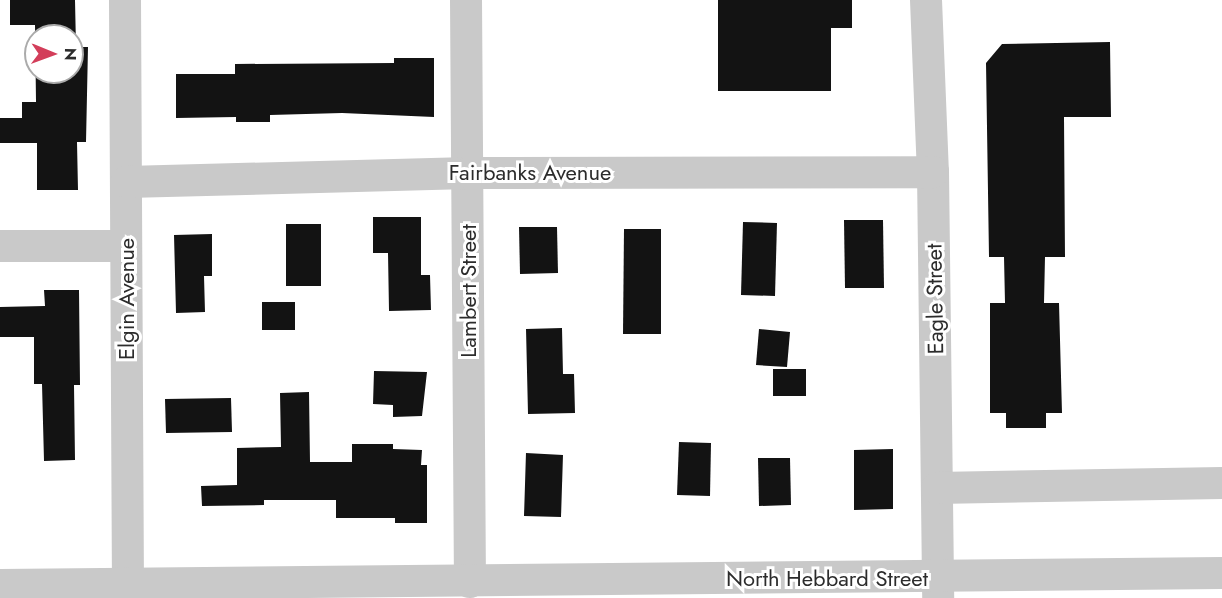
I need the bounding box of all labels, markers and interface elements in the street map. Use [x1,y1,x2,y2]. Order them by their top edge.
north arrow [24,24,84,84]
text: N [59,48,82,61]
street label: Fairbanks Avenue [449,160,611,186]
street label: Lambert Street [456,224,482,358]
street label: Elgin Avenue [114,238,140,360]
street label: Eagle Street [921,243,949,355]
street label: North Hebbard Street [726,566,928,592]

